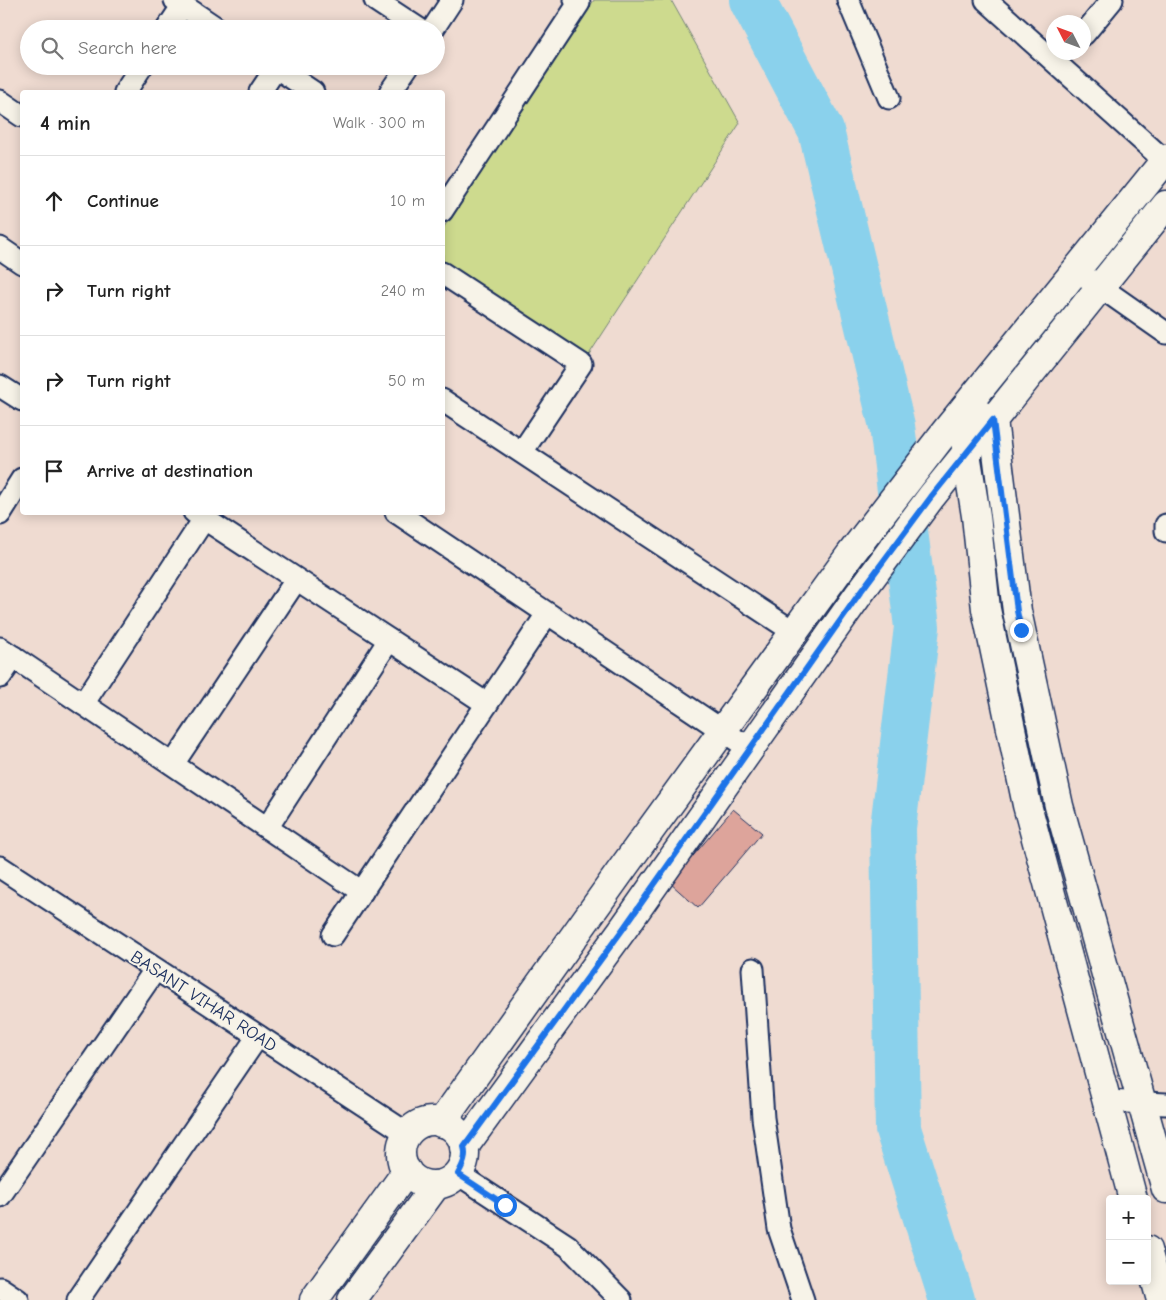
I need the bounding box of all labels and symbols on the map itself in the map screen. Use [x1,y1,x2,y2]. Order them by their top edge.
north arrow [1046,15,1091,60]
route end [1010,619,1033,642]
street label: BASANT VIHAR ROAD [127,946,281,1057]
route start [494,1194,517,1217]

